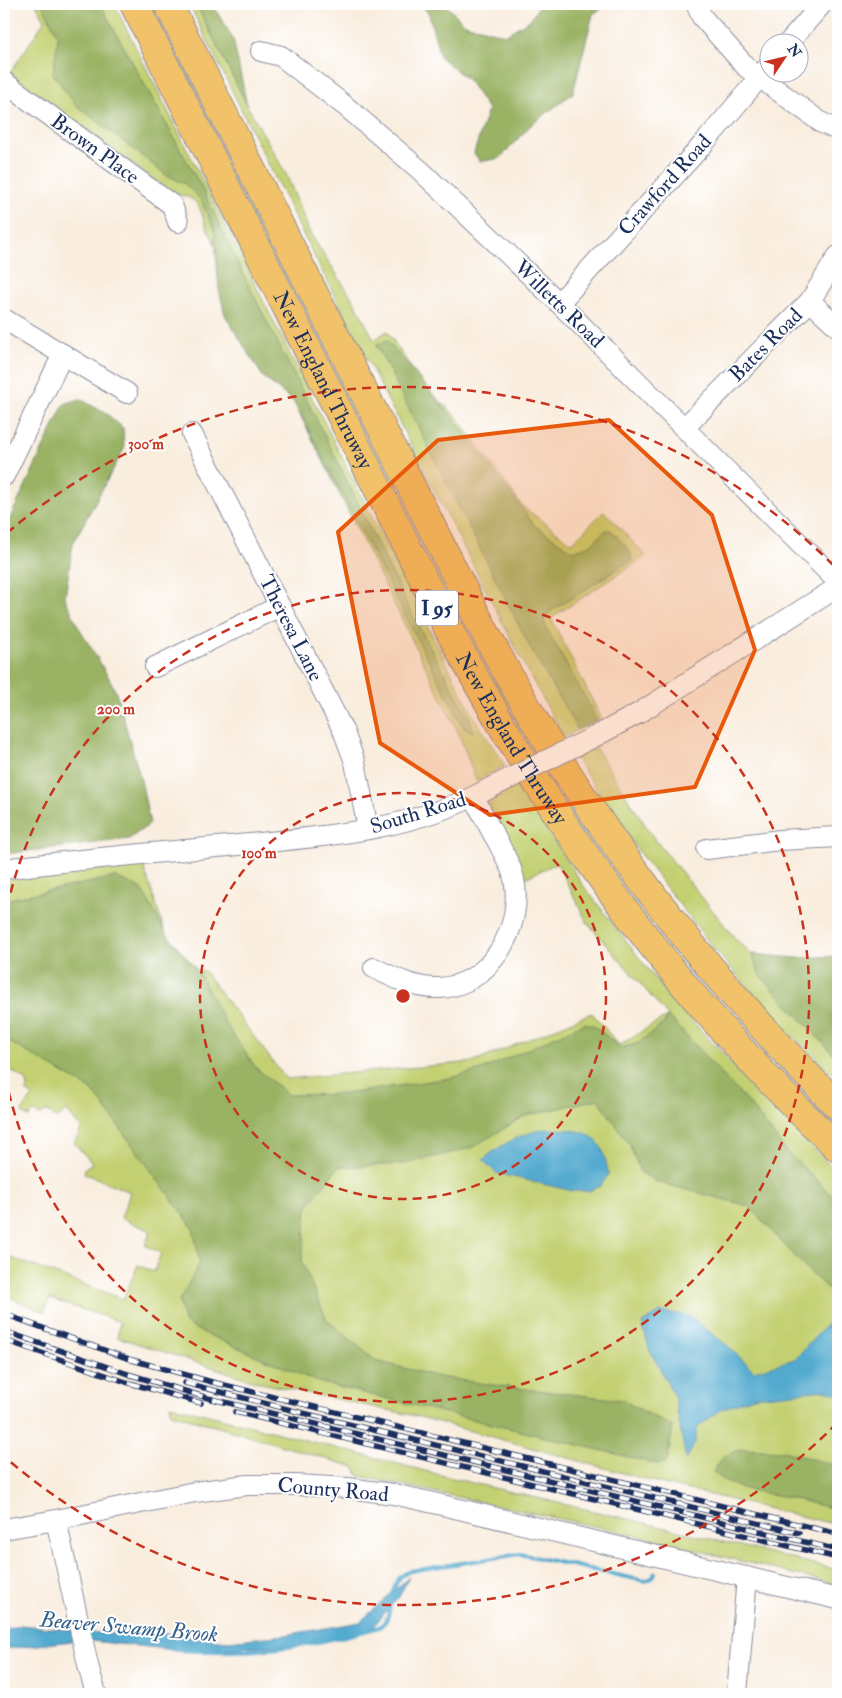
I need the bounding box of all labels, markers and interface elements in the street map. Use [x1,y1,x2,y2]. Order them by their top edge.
north arrow [760,32,810,82]
text: N [783,40,805,61]
street label: Brown Place [45,108,145,190]
street label: Crawford Road [612,128,718,241]
street label: Willetts Road [507,253,610,354]
street label: New England Thruway [267,286,380,474]
street label: Bates Road [723,302,809,388]
text: 300 m [128,435,164,454]
street label: Theresa Lane [253,570,329,686]
road number: I 95 [416,590,458,626]
street label: New England Thruway [450,648,574,830]
text: 200 m [97,700,135,719]
street label: South Road [367,785,470,840]
text: 100 m [241,844,277,863]
centre of rings [394,987,412,1005]
street label: County Road [276,1472,390,1508]
water label: Beaver Swamp Brook [38,1605,219,1649]

